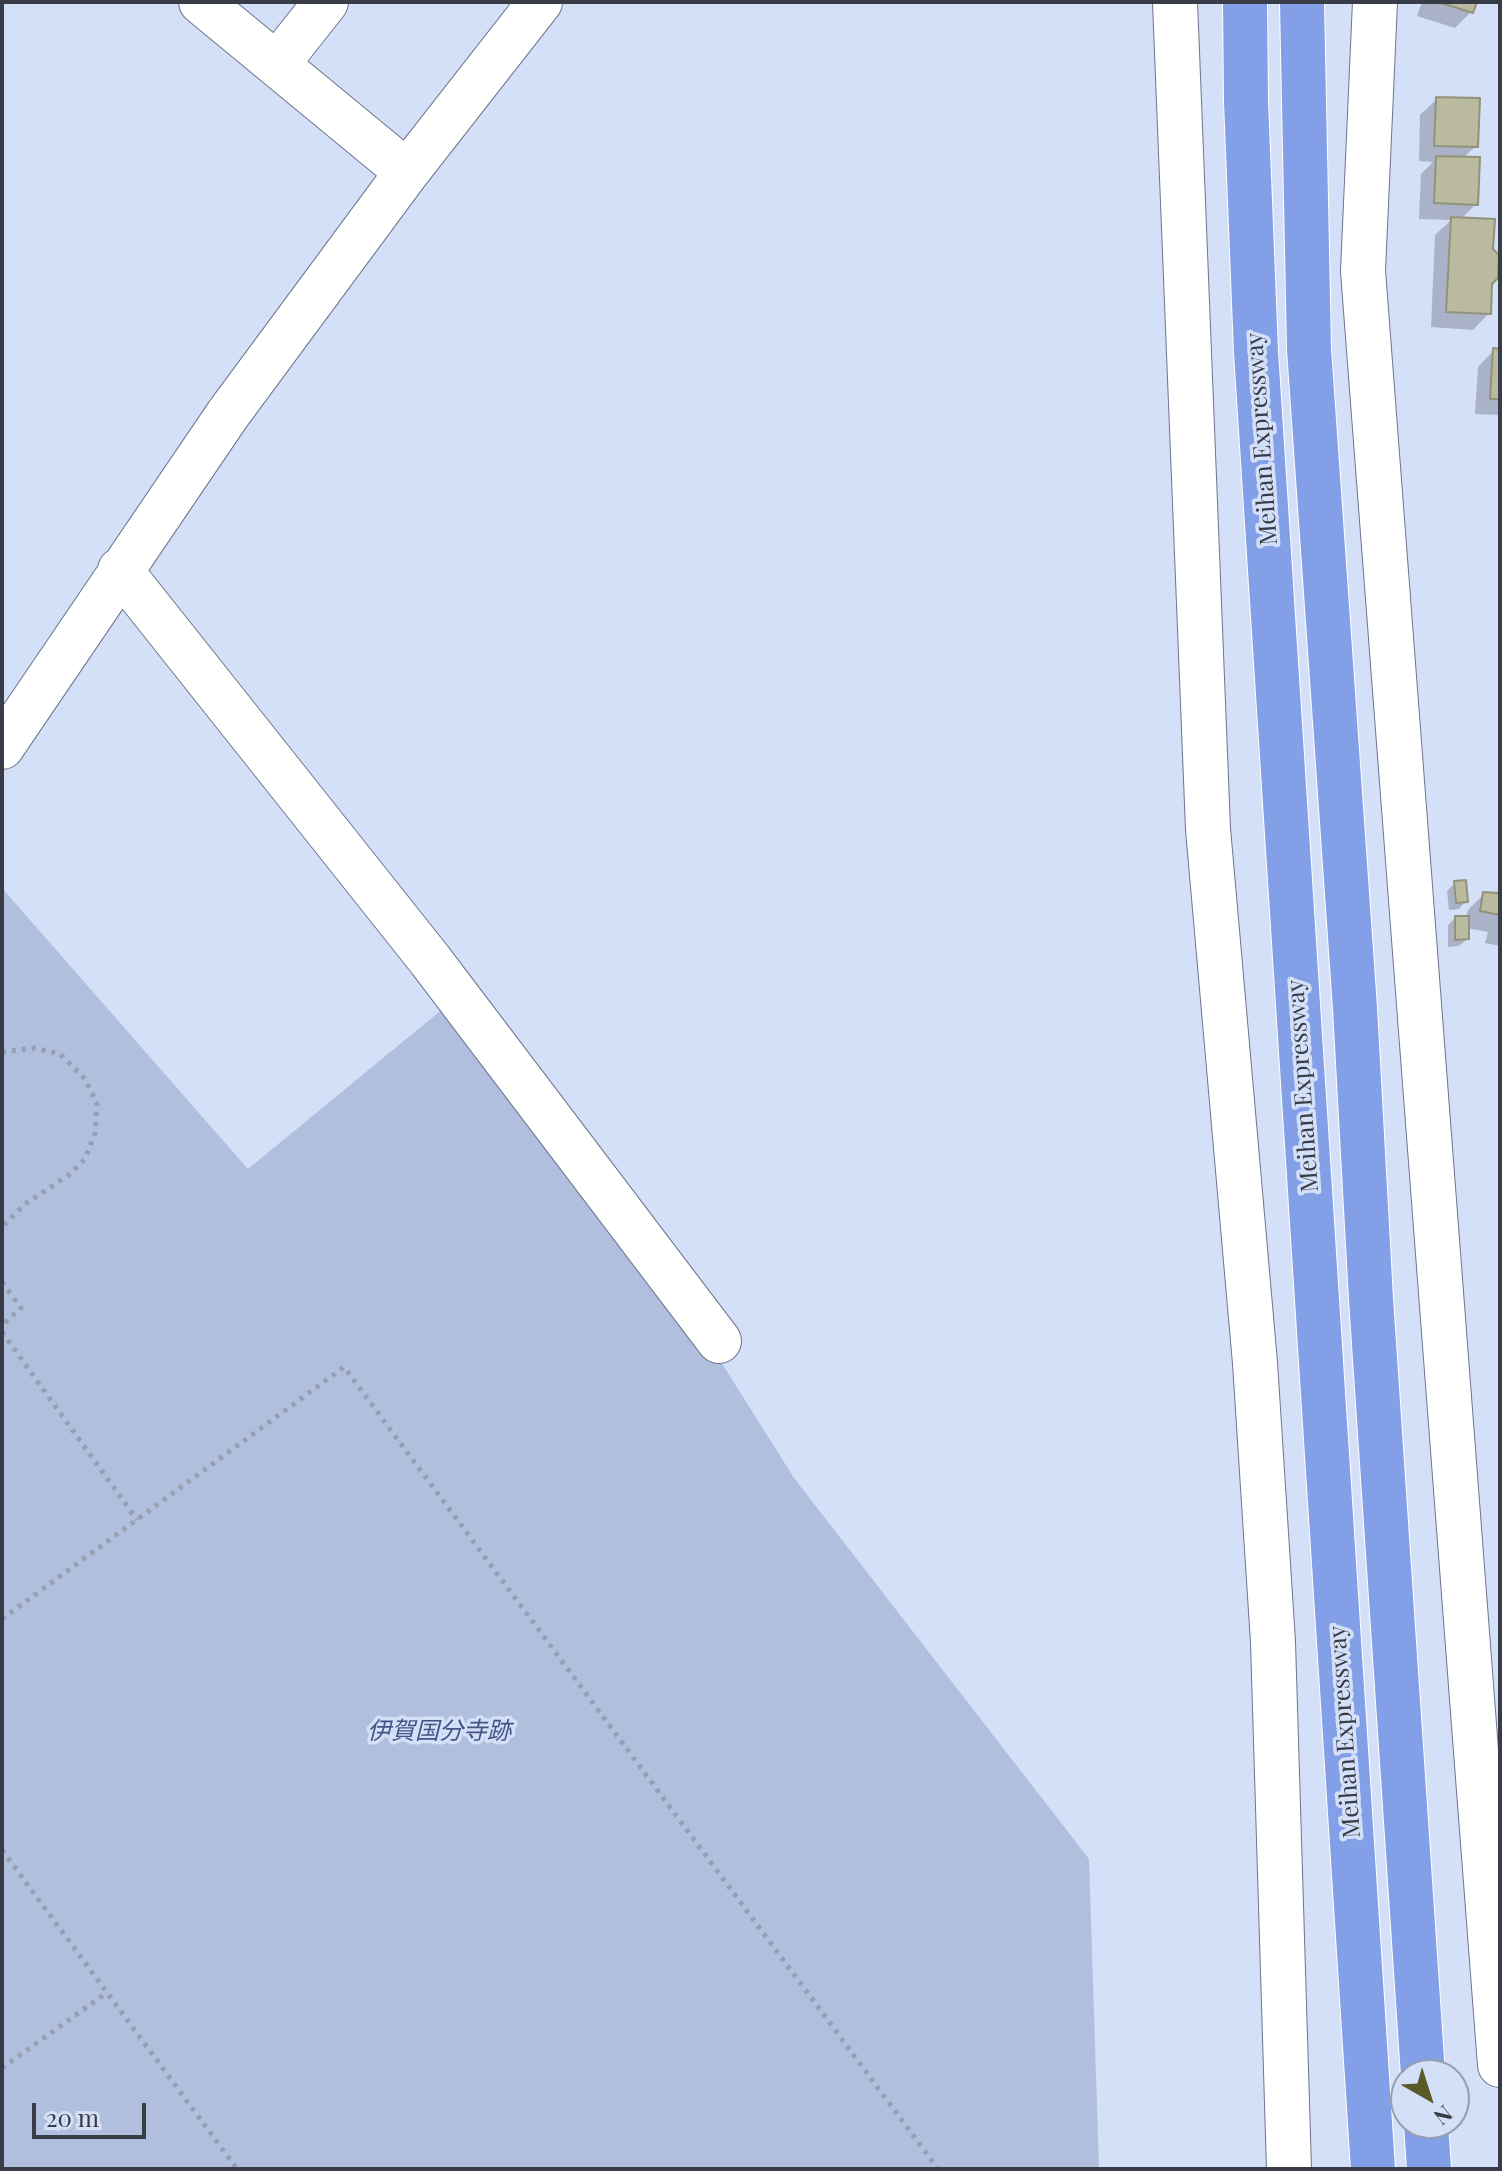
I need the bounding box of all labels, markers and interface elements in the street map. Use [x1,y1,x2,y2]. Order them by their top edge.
street label: Meihan Expressway [1240,332,1284,546]
street label: Meihan Expressway [1281,979,1325,1193]
street label: Meihan Expressway [1323,1625,1367,1839]
park label: 伊賀国分寺跡 [367,1718,511,1746]
north arrow [1390,2059,1470,2139]
scale bar [36,2087,150,2137]
text: N [1428,2099,1459,2133]
text: 20 m [46,2101,99,2133]

